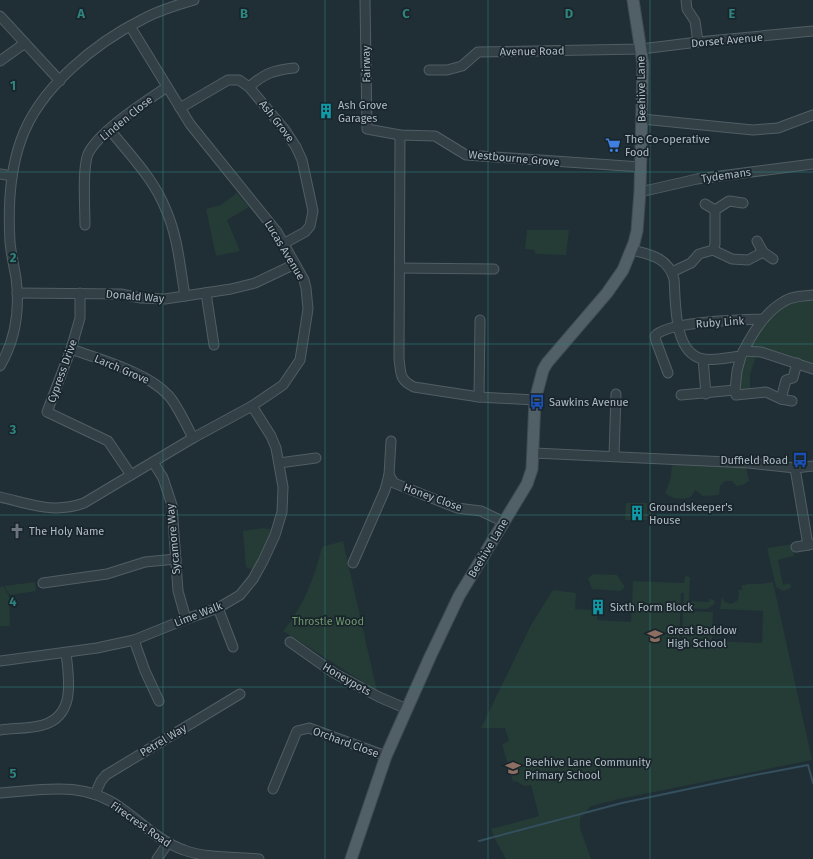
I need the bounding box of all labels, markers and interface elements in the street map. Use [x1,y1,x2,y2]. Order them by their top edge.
text: A [76,6,85,21]
text: B [240,6,248,21]
text: C [402,6,410,21]
text: D [565,6,574,21]
text: E [729,6,736,21]
street label: Dorset Avenue [691,31,764,50]
street label: Avenue Road [500,44,565,59]
street label: Fairway [360,45,373,83]
street label: Beehive Lane [634,56,649,122]
text: 1 [10,78,16,93]
street label: Linden Close [97,93,155,143]
street label: Ash Grove [256,98,297,145]
place label: Ash Grove Garages [338,99,387,125]
building icon: Ash Grove Garages [317,102,335,120]
place label: The Co-operative Food [625,133,710,159]
supermarket icon: The Co-operative Food [604,136,622,154]
street label: Westbourne Grove [468,148,560,169]
street label: Tydemans [700,166,752,185]
street label: Lucas Avenue [262,218,307,282]
text: 2 [10,250,17,265]
street label: Donald Way [105,287,165,306]
street label: Ruby Link [695,314,745,331]
street label: Cypress Drive [45,338,80,405]
street label: Larch Grove [92,352,151,387]
bus stop icon: Sawkins Avenue [528,393,546,411]
place label: Sawkins Avenue [549,396,629,409]
text: 3 [9,422,17,437]
bus stop icon: Duffield Road [791,451,809,469]
place label: Duffield Road [720,454,788,467]
street label: Honey Close [402,481,464,514]
place label: Groundskeeper's House [649,501,733,527]
street label: Sycamore Way [164,502,183,575]
building icon: Groundskeeper's House [628,504,646,522]
street label: Beehive Lane [466,516,511,580]
church icon: The Holy Name [8,522,26,540]
place label: The Holy Name [29,525,104,538]
text: 4 [9,594,17,609]
building icon: Sixth Form Block [589,598,607,616]
street label: Lime Walk [172,599,224,630]
place label: Sixth Form Block [610,601,693,614]
park label: Throstle Wood [292,615,364,628]
place label: Great Baddow High School [667,624,737,650]
school or university icon: Great Baddow High School [646,627,664,645]
street label: Honeypots [320,660,373,699]
street label: Petrel Way [138,721,189,759]
street label: Orchard Close [311,724,381,760]
place label: Beehive Lane Community Primary School [525,756,651,782]
school or university icon: Beehive Lane Community Primary School [504,759,522,777]
text: 5 [10,766,17,781]
street label: Firecrest Road [108,799,173,850]

